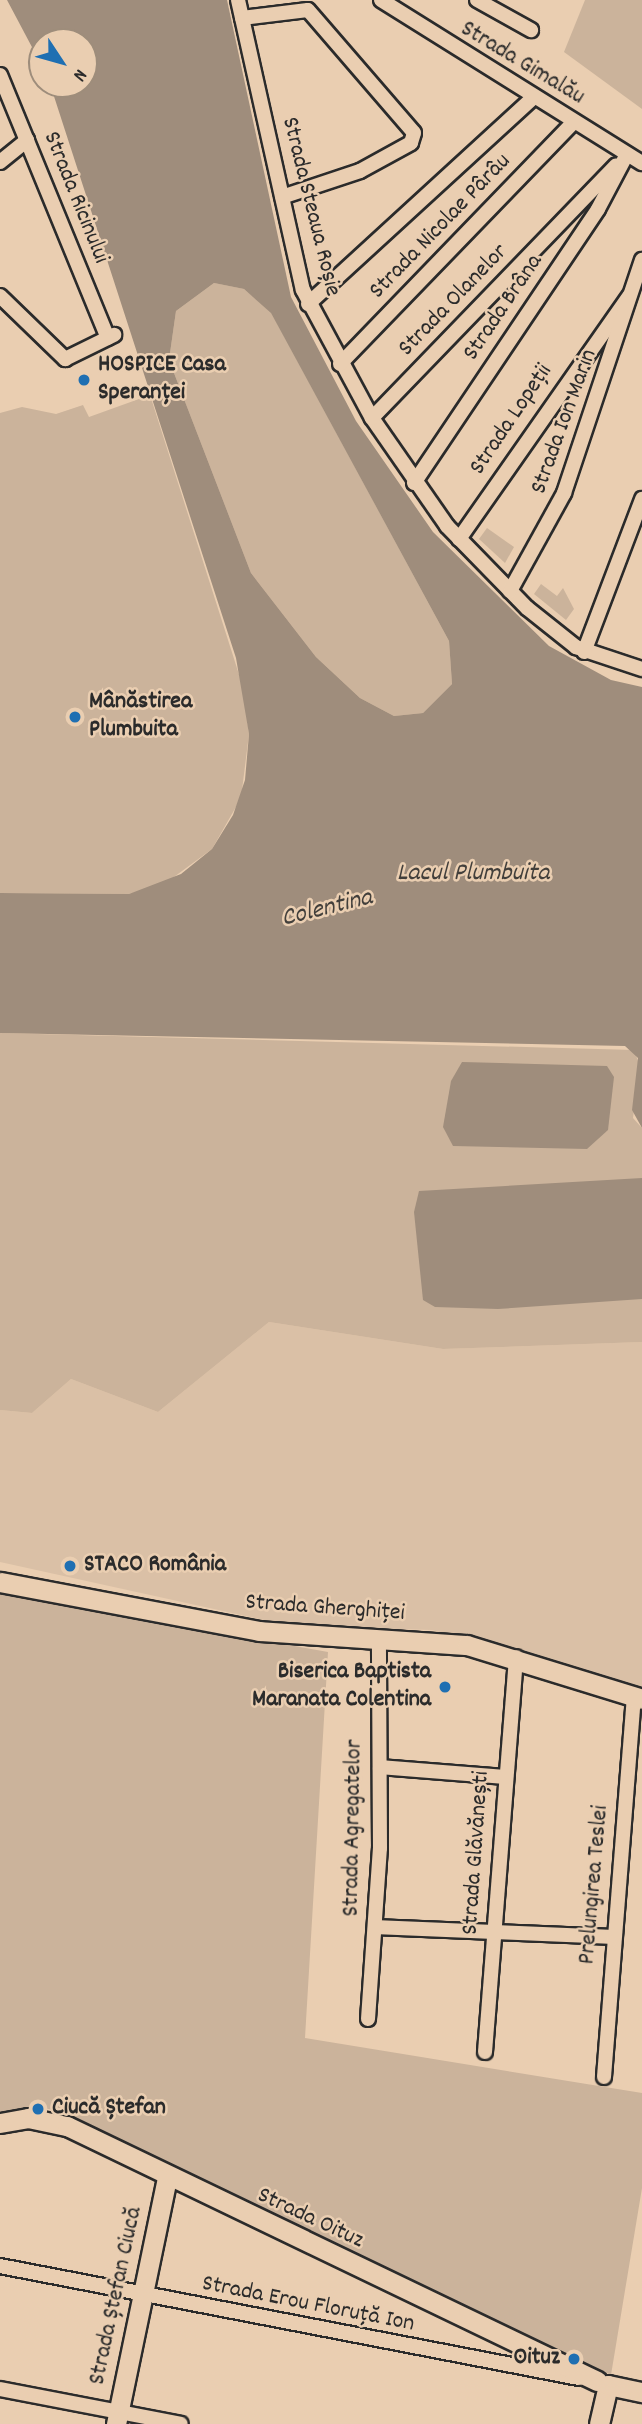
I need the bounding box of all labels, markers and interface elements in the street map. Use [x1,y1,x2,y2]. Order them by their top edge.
street label: Strada Gimalău [455,16,589,112]
north arrow [28,28,98,98]
text: N [65,63,92,86]
street label: Strada Steaua Roșie [274,115,346,299]
street label: Strada Ricinului [35,128,115,268]
street label: Strada Nicolae Pârâu [364,148,518,306]
street label: Strada Olanelor [393,239,515,363]
street label: Strada Brâna [458,249,550,367]
street label: Strada Ion Marin [525,346,605,498]
place label: HOSPICE Casa Speranței [98,352,226,408]
street label: Strada Lopeții [464,359,560,481]
marker: HOSPICE Casa Speranței [76,372,92,388]
place label: Mânăstirea Plumbuita [89,689,192,745]
marker: Mânăstirea Plumbuita [67,709,83,725]
water label: Lacul Plumbuita [397,858,549,890]
water label: Colentina [278,883,376,935]
place label: STACO România [84,1552,226,1580]
marker: STACO România [62,1558,78,1574]
street label: Strada Gherghiței [244,1589,406,1629]
place label: Biserica Baptista Maranata Colentina [252,1659,431,1715]
marker: Biserica Baptista Maranata Colentina [437,1679,453,1695]
street label: Strada Agregatelor [338,1739,370,1917]
street label: Strada Glăvănești [457,1770,497,1936]
street label: Prelungirea Teslei [574,1804,616,1966]
place label: Ciucă Ștefan [52,2095,166,2123]
marker: Ciucă Ștefan [30,2101,46,2117]
street label: Strada Oituz [252,2182,368,2256]
street label: Strada Ștefan Ciucă [84,2204,150,2388]
street label: Strada Erou Floruță Ion [199,2270,417,2340]
place label: Oituz [514,2345,560,2373]
marker: Oituz [566,2351,582,2367]

